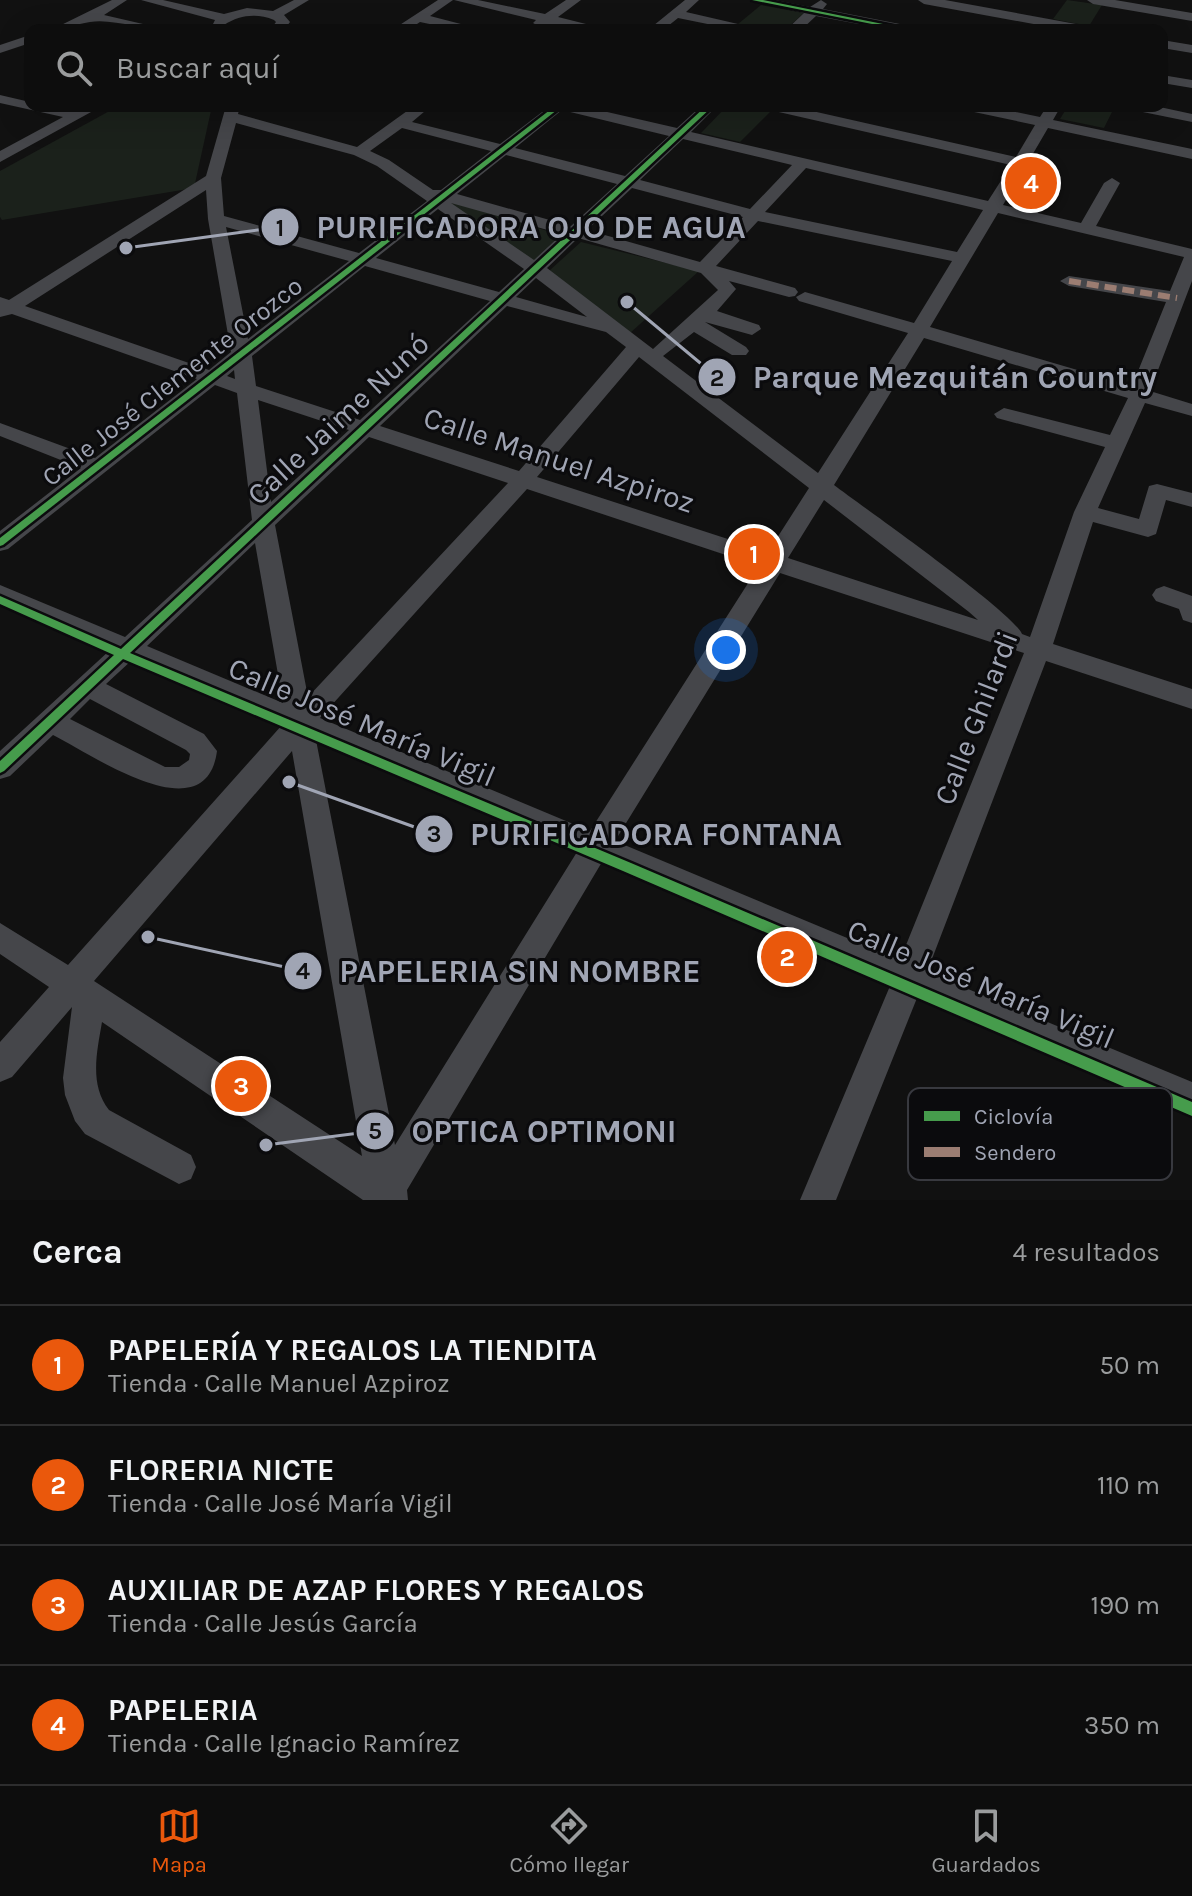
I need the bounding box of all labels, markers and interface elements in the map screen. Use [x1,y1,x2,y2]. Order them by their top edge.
search box [24,24,1168,112]
icon: search [52,46,96,90]
text: Buscar aquí [116,50,280,86]
pin: 4 [1005,153,1057,213]
callout: PURIFICADORA OJO DE AGUA [260,199,762,255]
text: PURIFICADORA OJO DE AGUA [316,209,746,246]
text: 1 [276,214,284,242]
street label: Calle José Clemente Orozco [36,270,309,493]
street label: Calle Jaime Nunó [240,326,436,512]
callout: Parque Mezquitán Country [697,349,1173,405]
text: Parque Mezquitán Country [753,359,1157,396]
text: 2 [710,364,724,392]
street label: Calle Manuel Azpiroz [419,399,699,521]
pin: 1 [728,524,780,584]
street label: Calle Ghilardi [926,626,1026,810]
your location [706,630,746,670]
street label: Calle José María Vigil [223,649,501,795]
callout: PURIFICADORA FONTANA [414,806,858,862]
text: PURIFICADORA FONTANA [470,816,842,853]
text: 3 [427,820,441,848]
street label: Calle José María Vigil [842,911,1120,1057]
pin: 2 [761,927,813,987]
callout: PAPELERIA SIN NOMBRE [283,943,717,999]
text: PAPELERIA SIN NOMBRE [339,953,701,990]
text: 4 [296,957,310,985]
pin: 3 [215,1056,267,1116]
legend [908,1088,1172,1180]
callout: OPTICA OPTIMONI [355,1103,692,1159]
text: Ciclovía [974,1104,1053,1130]
text: OPTICA OPTIMONI [411,1113,677,1150]
text: 5 [368,1117,382,1145]
text: Sendero [974,1140,1056,1166]
text: Cerca [32,1232,123,1272]
text: 4 resultados [1013,1237,1160,1268]
text: PAPELERÍA Y REGALOS LA TIENDITA [108,1332,597,1368]
text: 1 [53,1350,63,1381]
text: 50 m [1099,1350,1160,1381]
text: Tienda · Calle Manuel Azpiroz [108,1368,450,1399]
text: FLORERIA NICTE [108,1452,335,1488]
text: 2 [50,1470,66,1501]
text: 110 m [1097,1470,1160,1501]
text: Tienda · Calle José María Vigil [108,1488,453,1519]
text: AUXILIAR DE AZAP FLORES Y REGALOS [108,1572,645,1608]
text: 3 [50,1590,66,1621]
text: 190 m [1090,1590,1160,1621]
text: Tienda · Calle Jesús García [108,1608,418,1639]
text: PAPELERIA [108,1692,258,1728]
text: 4 [50,1710,66,1741]
text: 350 m [1084,1710,1160,1741]
text: Tienda · Calle Ignacio Ramírez [108,1728,460,1759]
tab: Mapa [151,1804,207,1878]
tab: Cómo llegar [509,1804,629,1878]
tab: Guardados [931,1804,1041,1878]

